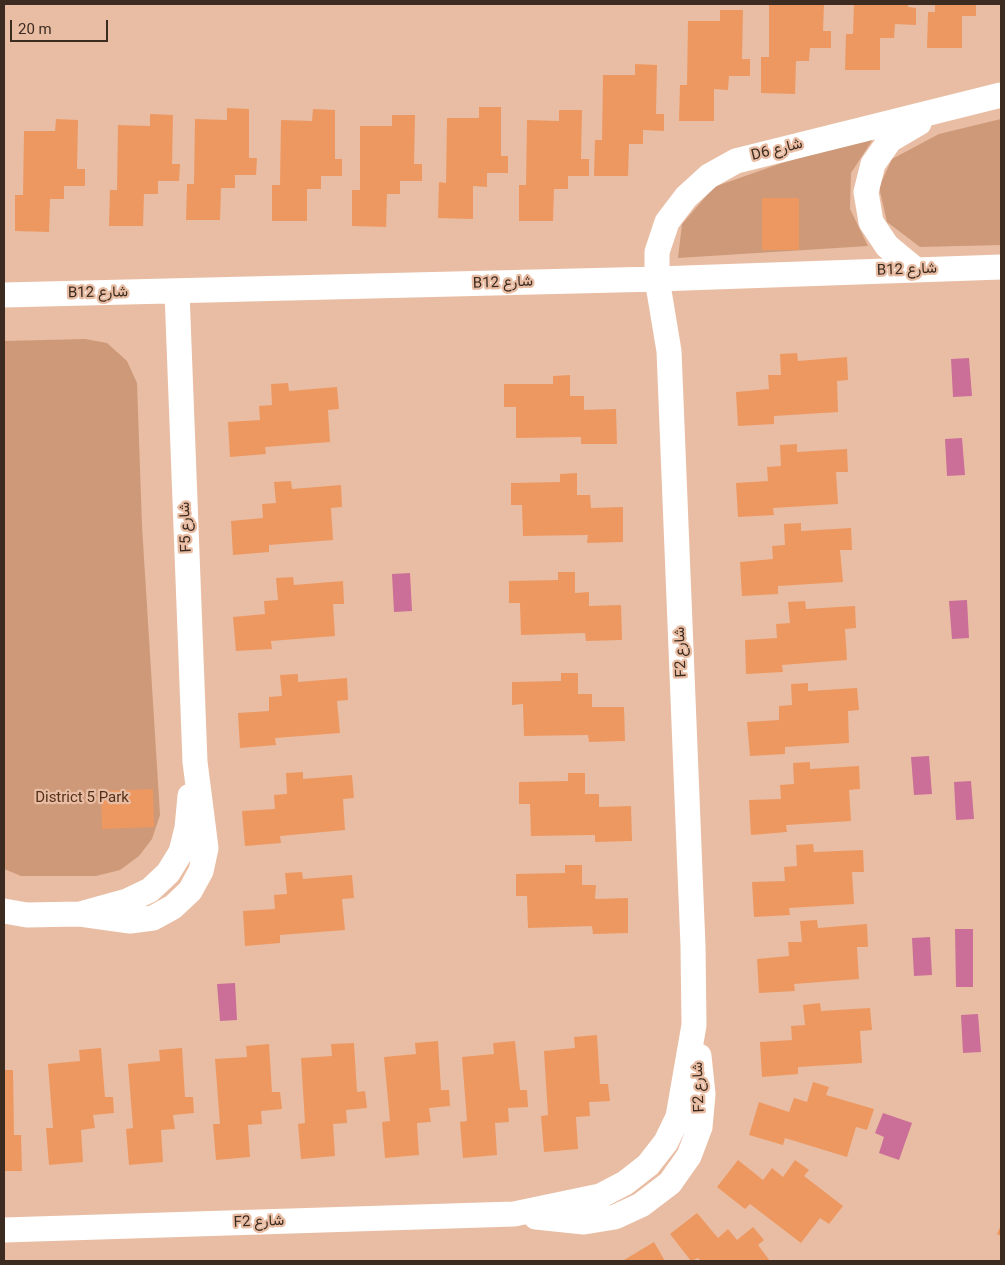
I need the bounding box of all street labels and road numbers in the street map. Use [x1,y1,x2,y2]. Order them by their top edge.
street label: D6 شارع [750,135,804,165]
street label: B12 شارع [877,260,937,280]
street label: B12 شارع [473,273,533,293]
street label: B12 شارع [68,283,128,303]
street label: F5 شارع [176,501,196,553]
street label: F2 شارع [671,626,691,678]
street label: F2 شارع [689,1061,709,1113]
street label: F2 شارع [233,1212,285,1232]

